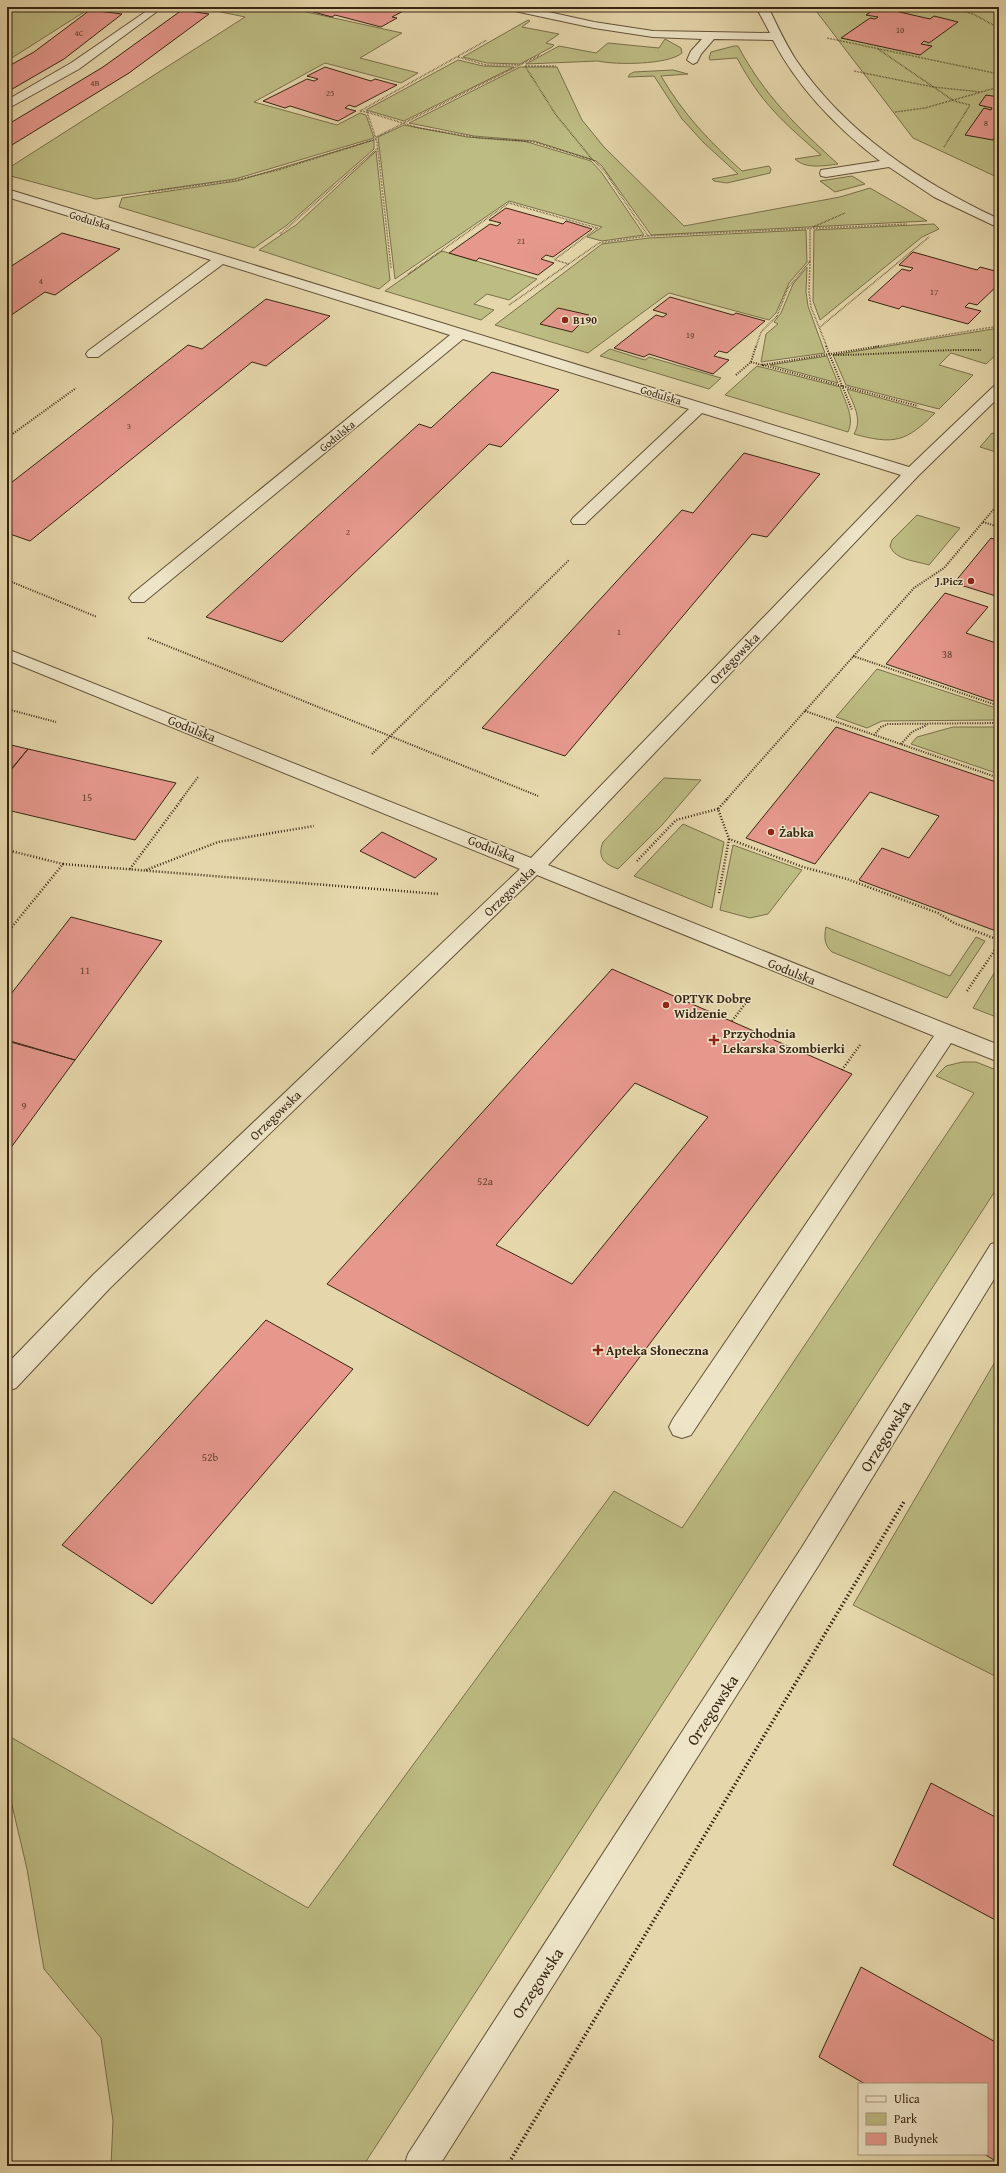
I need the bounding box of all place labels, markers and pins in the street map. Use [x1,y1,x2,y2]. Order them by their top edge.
place label: B190 [573,312,597,328]
marker: B190 [560,315,570,325]
place label: J.Picz [934,573,963,589]
marker: J.Picz [966,576,976,586]
place label: Żabka [779,823,814,842]
marker: Żabka [766,827,776,837]
place label: OPTYK Dobre Widzenie [674,989,751,1023]
marker: OPTYK Dobre Widzenie [661,1000,671,1010]
place label: Przychodnia Lekarska Szombierki [723,1024,845,1058]
marker: Przychodnia Lekarska Szombierki [708,1034,720,1046]
place label: Apteka Słoneczna [606,1341,709,1360]
marker: Apteka Słoneczna [593,1345,603,1355]

